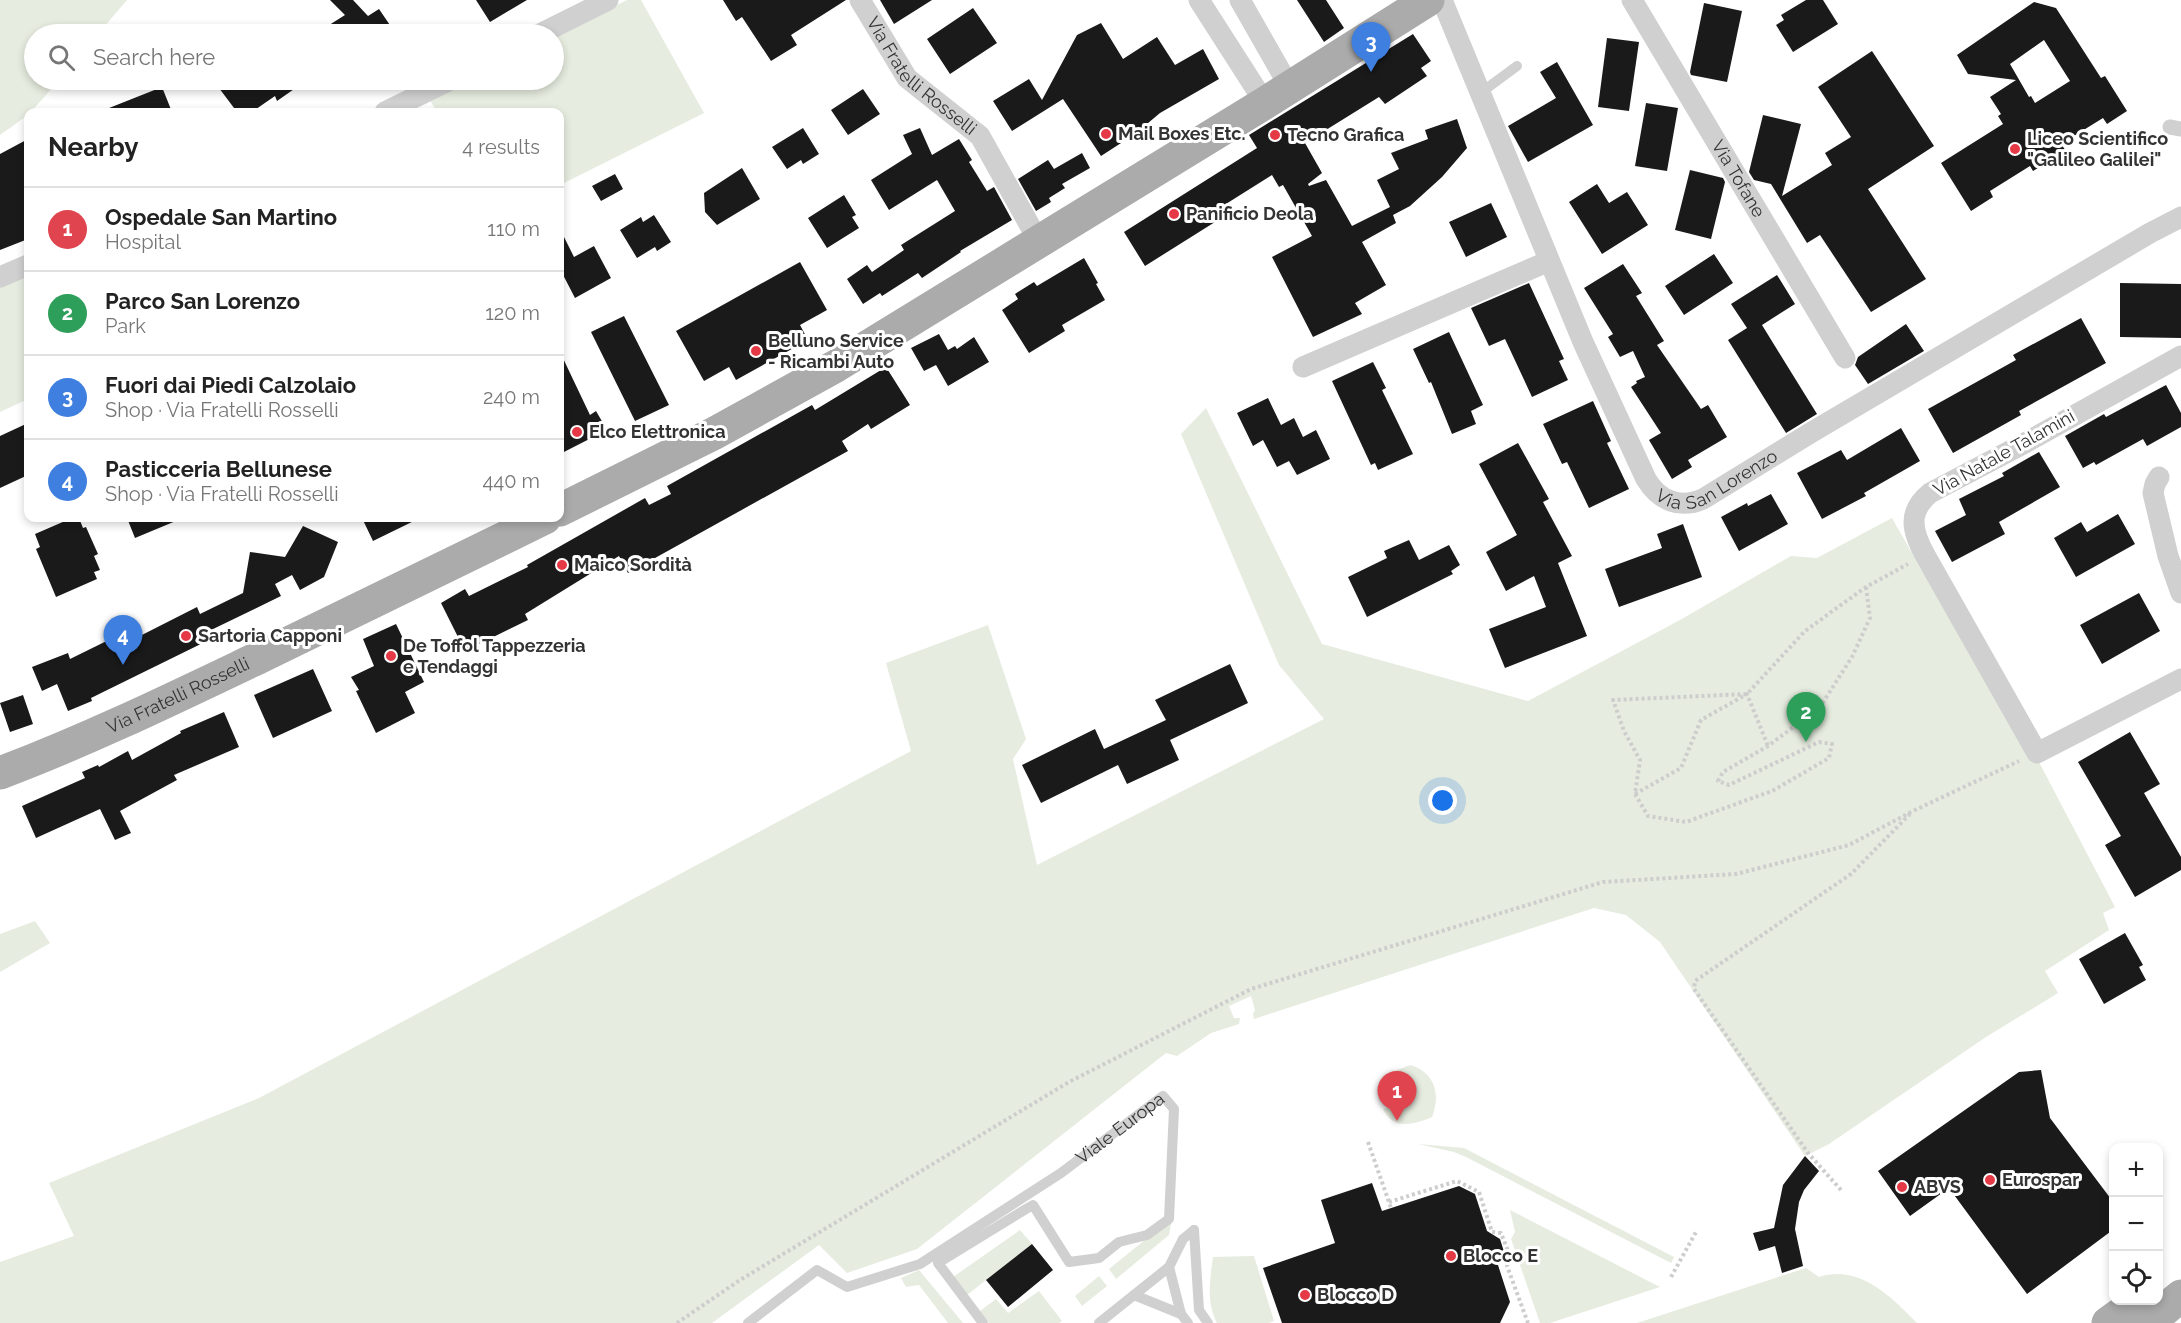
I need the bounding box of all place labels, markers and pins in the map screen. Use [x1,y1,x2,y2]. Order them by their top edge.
pin: 3 [1352,22,1390,72]
place label: Mail Boxes Etc. [1118,123,1245,144]
place label: Tecno Grafica [1287,124,1404,145]
marker: Mail Boxes Etc. [1099,127,1113,141]
marker: Tecno Grafica [1268,128,1282,142]
place label: Liceo Scientifico "Galileo Galilei" [2027,128,2168,170]
marker: Liceo Scientifico "Galileo Galilei" [2008,142,2022,156]
place label: Panificio Deola [1186,203,1314,224]
marker: Panificio Deola [1167,207,1181,221]
place label: Belluno Service - Ricambi Auto [768,330,904,372]
marker: Belluno Service - Ricambi Auto [749,344,763,358]
place label: Elco Elettronica [589,421,726,442]
marker: Elco Elettronica [570,425,584,439]
place label: Maico Sordità [574,554,692,575]
marker: Maico Sordità [555,558,569,572]
pin: 4 [104,616,142,665]
place label: Sartoria Capponi [198,625,342,646]
marker: Sartoria Capponi [179,629,193,643]
place label: De Toffol Tappezzeria e Tendaggi [403,635,586,677]
marker: De Toffol Tappezzeria e Tendaggi [384,649,398,663]
pin: 2 [1786,692,1826,742]
pin: 1 [1378,1072,1416,1121]
place label: Eurospar [2002,1169,2079,1190]
marker: Eurospar [1983,1173,1997,1187]
place label: ABVS [1914,1176,1961,1197]
marker: ABVS [1895,1180,1909,1194]
place label: Blocco E [1463,1245,1538,1266]
marker: Blocco E [1444,1249,1458,1263]
place label: Blocco D [1317,1284,1394,1305]
marker: Blocco D [1298,1288,1312,1302]

